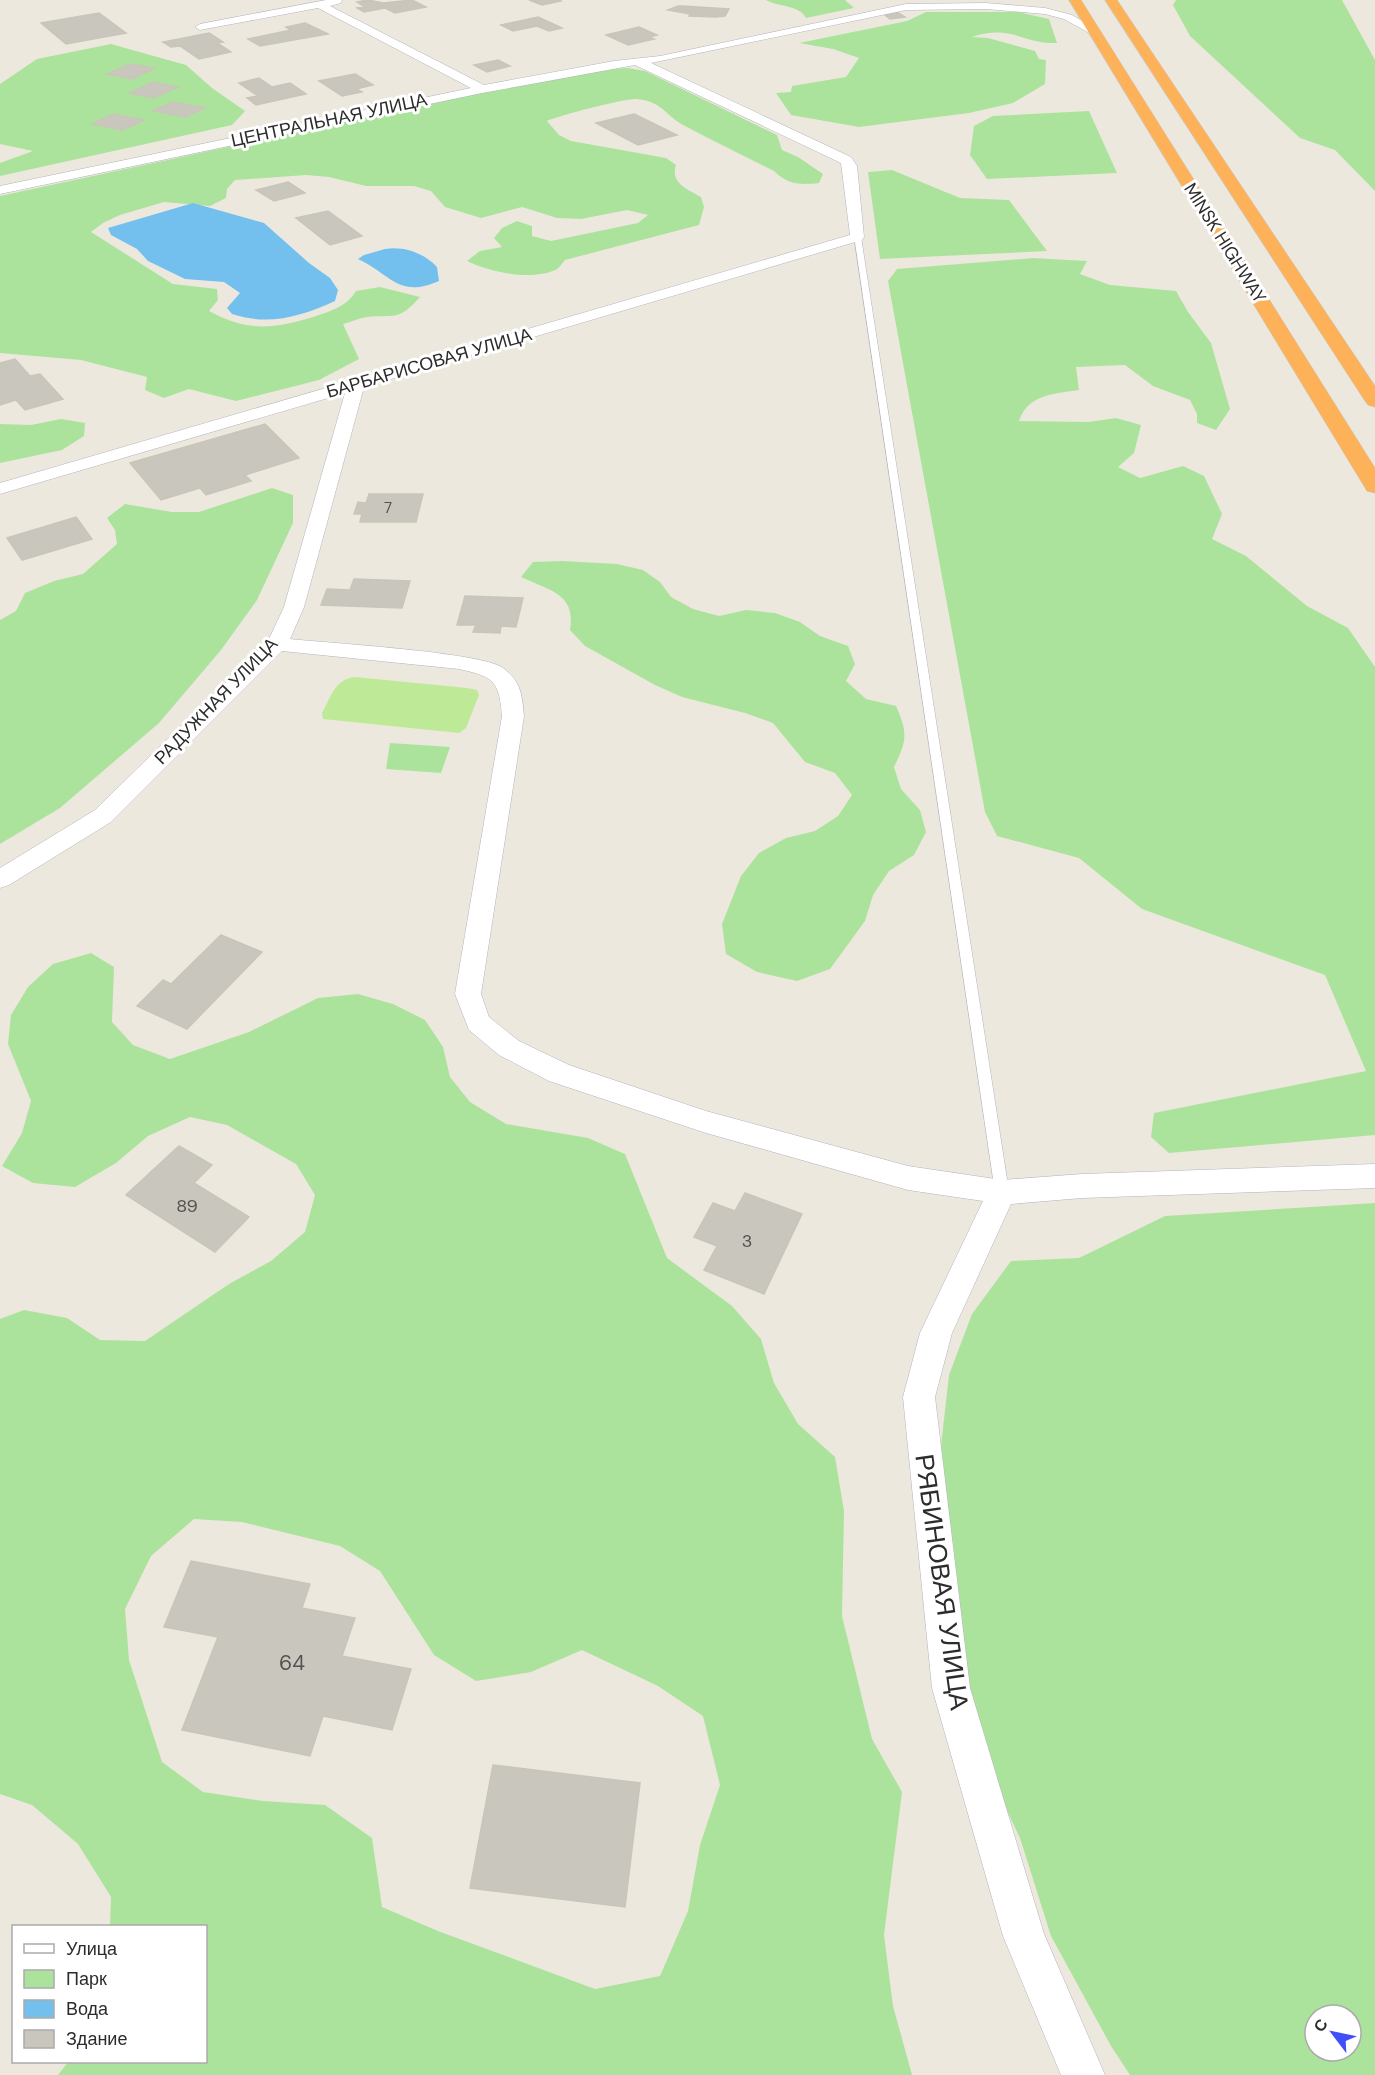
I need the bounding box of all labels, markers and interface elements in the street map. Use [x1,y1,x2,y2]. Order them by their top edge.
street label: ЦЕНТРАЛЬНАЯ УЛИЦА [229,87,429,153]
street label: MINSK HIGHWAY [1178,178,1272,308]
street label: БАРБАРИСОВАЯ УЛИЦА [324,322,534,404]
house number: 7 [384,498,392,518]
street label: РАДУЖНАЯ УЛИЦА [149,632,283,770]
house number: 89 [176,1194,198,1218]
house number: 3 [742,1229,752,1253]
street label: РЯБИНОВАЯ УЛИЦА [907,1452,977,1713]
house number: 64 [279,1649,305,1677]
legend [12,1925,207,2063]
text: Улица [66,1937,118,1961]
text: Парк [66,1967,107,1991]
text: Вода [66,1997,109,2021]
north arrow [1303,2003,1363,2063]
text: С [1309,2014,1333,2036]
text: Здание [66,2027,127,2051]

